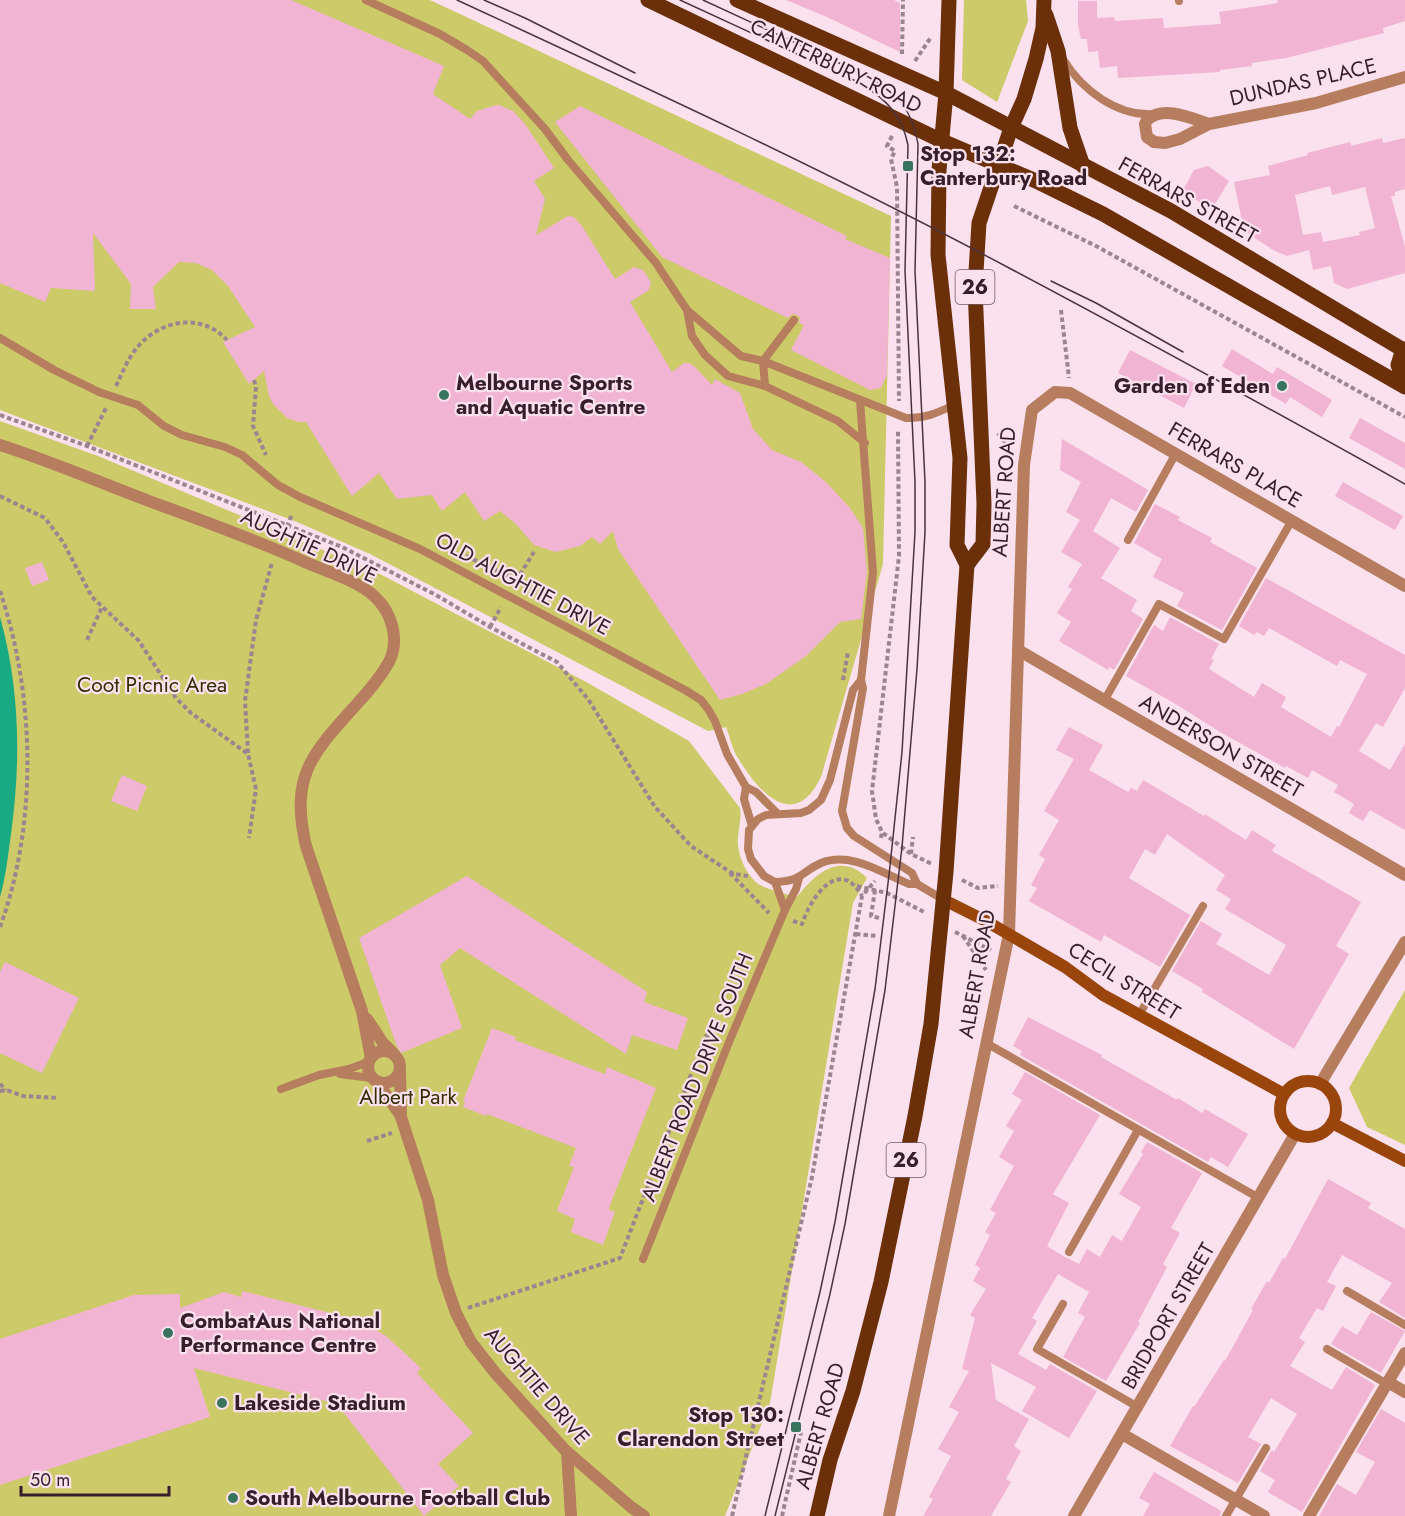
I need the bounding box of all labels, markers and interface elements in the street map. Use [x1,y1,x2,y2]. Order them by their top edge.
street label: CANTERBURY ROAD [745,11,927,121]
street label: DUNDAS PLACE [1227,51,1379,113]
place label: Stop 132: Canterbury Road [920,139,1087,193]
street label: FERRARS STREET [1113,149,1263,251]
marker: Stop 132: Canterbury Road [901,159,915,173]
road number: 26 [956,270,994,304]
place label: Melbourne Sports and Aquatic Centre [456,368,645,422]
place label: Garden of Eden [1114,371,1270,401]
marker: Garden of Eden [1275,379,1289,393]
marker: Melbourne Sports and Aquatic Centre [437,388,451,402]
street label: FERRARS PLACE [1163,415,1307,515]
street label: ALBERT ROAD [984,426,1024,558]
street label: AUGHTIE DRIVE [236,501,382,591]
street label: OLD AUGHTIE DRIVE [430,525,616,643]
park label: Coot Picnic Area [77,670,227,700]
street label: ANDERSON STREET [1134,687,1309,805]
street label: ALBERT ROAD [951,907,1003,1041]
street label: CECIL STREET [1062,935,1186,1028]
street label: ALBERT ROAD DRIVE SOUTH [633,948,761,1206]
park label: Albert Park [359,1082,457,1112]
road number: 26 [886,1143,926,1177]
street label: BRIDPORT STREET [1114,1237,1222,1395]
place label: CombatAus National Performance Centre [180,1306,380,1360]
street label: AUGHTIE DRIVE [477,1320,597,1452]
marker: CombatAus National Performance Centre [161,1326,175,1340]
street label: ALBERT ROAD [788,1359,852,1493]
place label: Lakeside Stadium [234,1388,406,1418]
marker: Lakeside Stadium [215,1396,229,1410]
place label: Stop 130: Clarendon Street [617,1400,784,1454]
marker: Stop 130: Clarendon Street [789,1420,803,1434]
scale bar [21,1459,170,1497]
text: 50 m [30,1467,70,1493]
place label: South Melbourne Football Club [245,1483,550,1513]
marker: South Melbourne Football Club [226,1491,240,1505]

